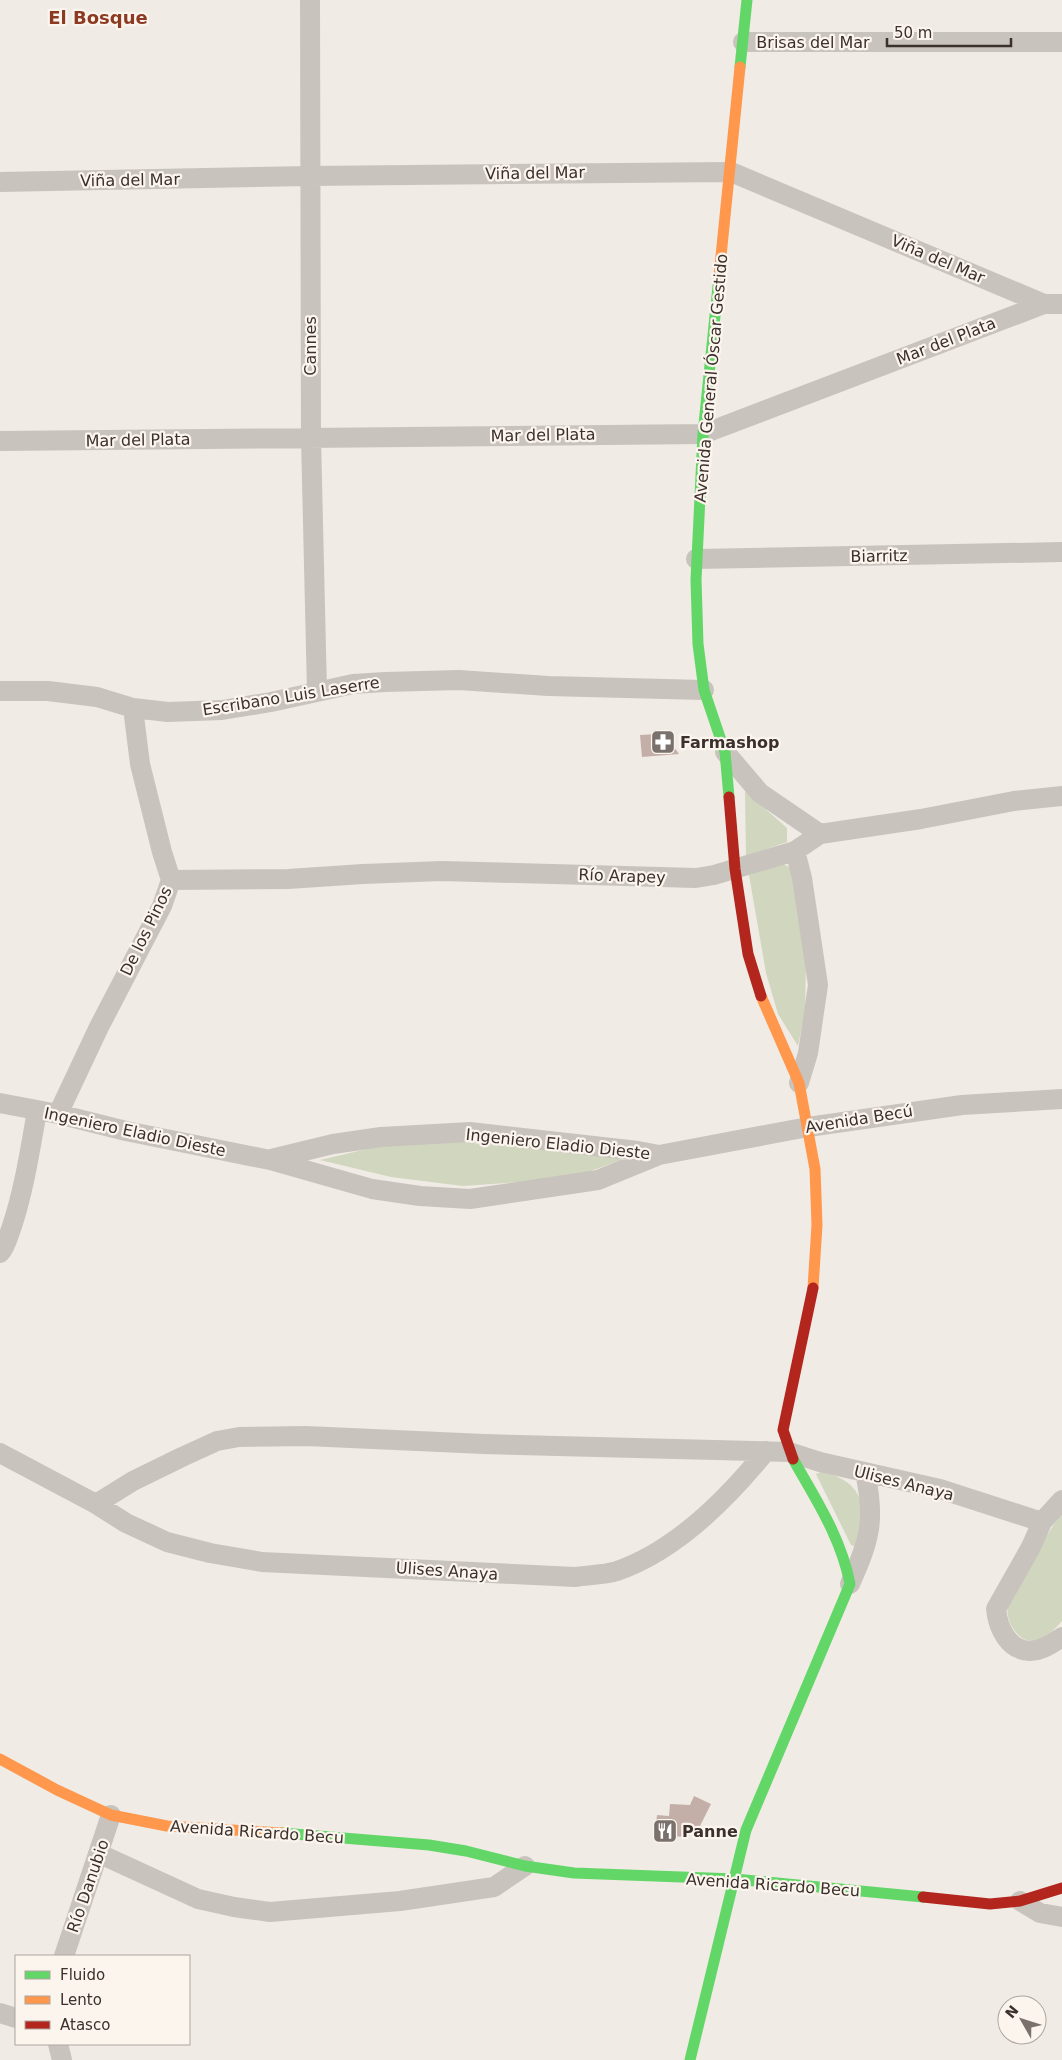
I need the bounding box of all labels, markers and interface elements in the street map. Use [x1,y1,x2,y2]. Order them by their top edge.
district label: El Bosque [48,7,148,28]
scale bar [887,15,1011,47]
text: 50 m [894,24,932,42]
street label: Brisas del Mar [756,33,870,52]
street label: Viña del Mar [485,163,585,183]
street label: Viña del Mar [80,170,180,190]
street label: Viña del Mar [888,231,988,287]
street label: Avenida General Óscar Gestido [691,253,731,503]
street label: Mar del Plata [894,313,998,369]
street label: Cannes [301,316,320,376]
street label: Mar del Plata [490,425,596,445]
street label: Mar del Plata [85,430,191,450]
street label: Biarritz [850,546,908,566]
street label: Escribano Luis Laserre [201,673,381,719]
pharmacy icon: Farmashop [650,729,676,755]
place label: Farmashop [680,733,780,752]
street label: Río Arapey [578,865,666,887]
street label: De los Pinos [116,883,176,979]
street label: Avenida Becú [804,1101,914,1137]
street label: Ingeniero Eladio Dieste [42,1103,228,1161]
street label: Ingeniero Eladio Dieste [465,1125,651,1163]
street label: Ulises Anaya [852,1461,956,1505]
street label: Ulises Anaya [395,1558,499,1584]
street label: Avenida Ricardo Becu [169,1816,345,1848]
restaurant icon: Panne [652,1818,678,1844]
place label: Panne [682,1822,738,1841]
street label: Río Danubio [63,1837,113,1935]
street label: Avenida Ricardo Becu [685,1869,861,1901]
legend [15,1955,190,2045]
text: Fluido [60,1966,105,1984]
text: Lento [60,1991,102,2009]
north arrow [997,1995,1047,2045]
text: N [1002,2002,1022,2021]
text: Atasco [60,2016,110,2034]

